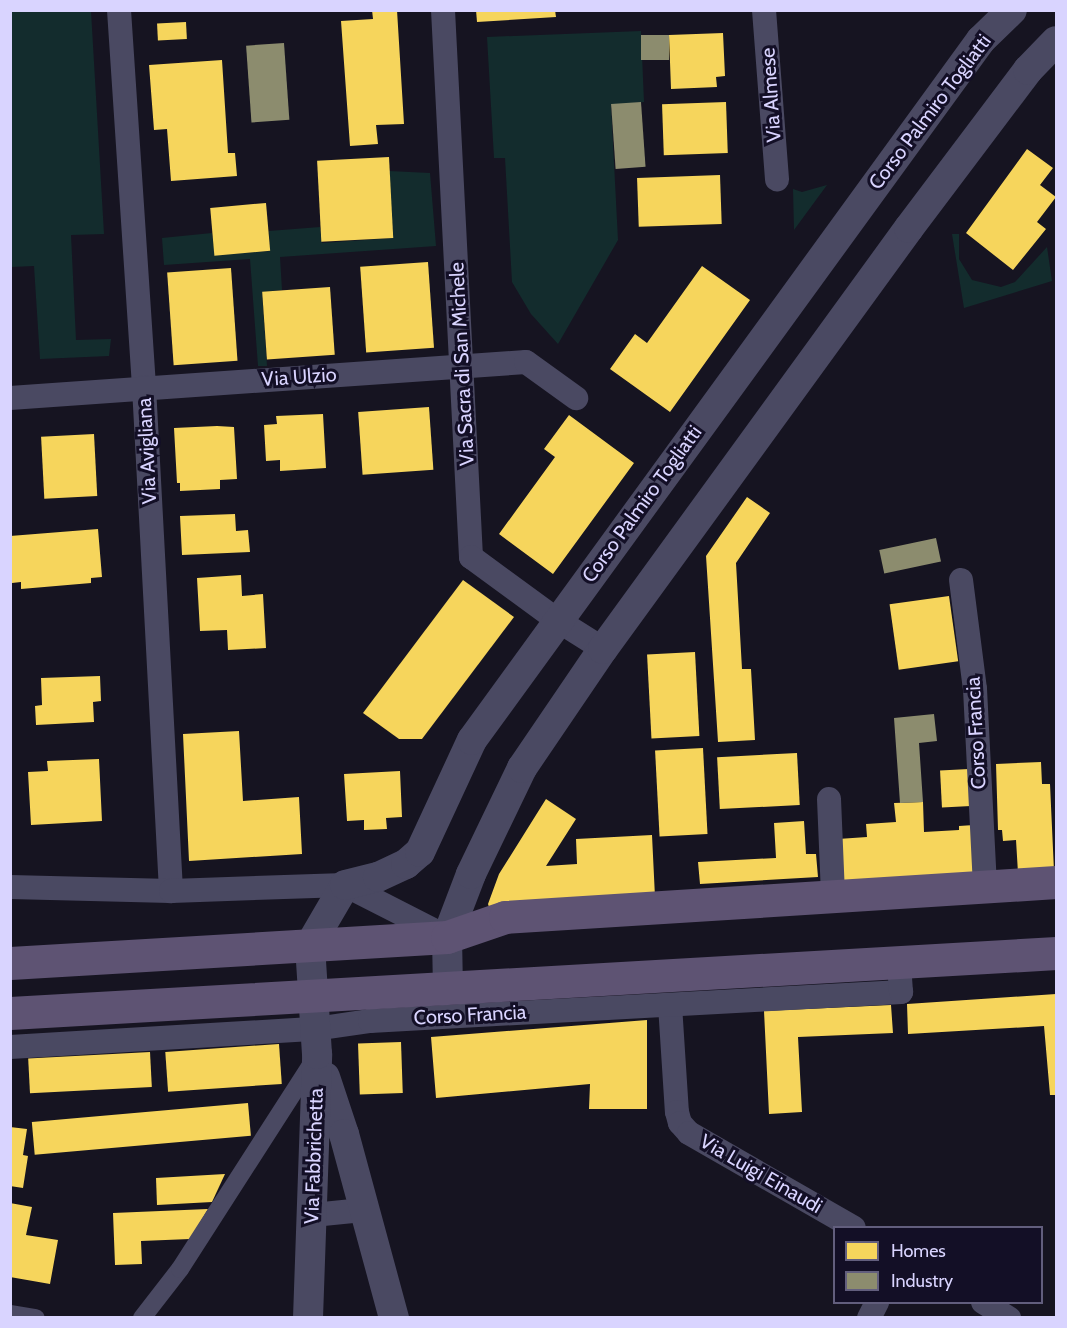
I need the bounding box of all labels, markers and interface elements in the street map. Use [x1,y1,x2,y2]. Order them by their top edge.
street label: Corso Palmiro Togliatti [864,30,996,194]
street label: Via Almese [756,47,786,143]
street label: Via Sacra di San Michele [445,261,479,467]
street label: Via Ulzio [261,362,337,392]
street label: Via Avigliana [132,397,162,505]
street label: Corso Palmiro Togliatti [577,421,707,587]
street label: Corso Francia [961,676,991,790]
street label: Corso Francia [413,1000,527,1030]
street label: Via Fabbrichetta [300,1087,328,1225]
street label: Via Luigi Einaudi [695,1129,827,1219]
legend [833,1226,1043,1304]
text: Homes [891,1240,946,1262]
text: Industry [891,1270,953,1292]

